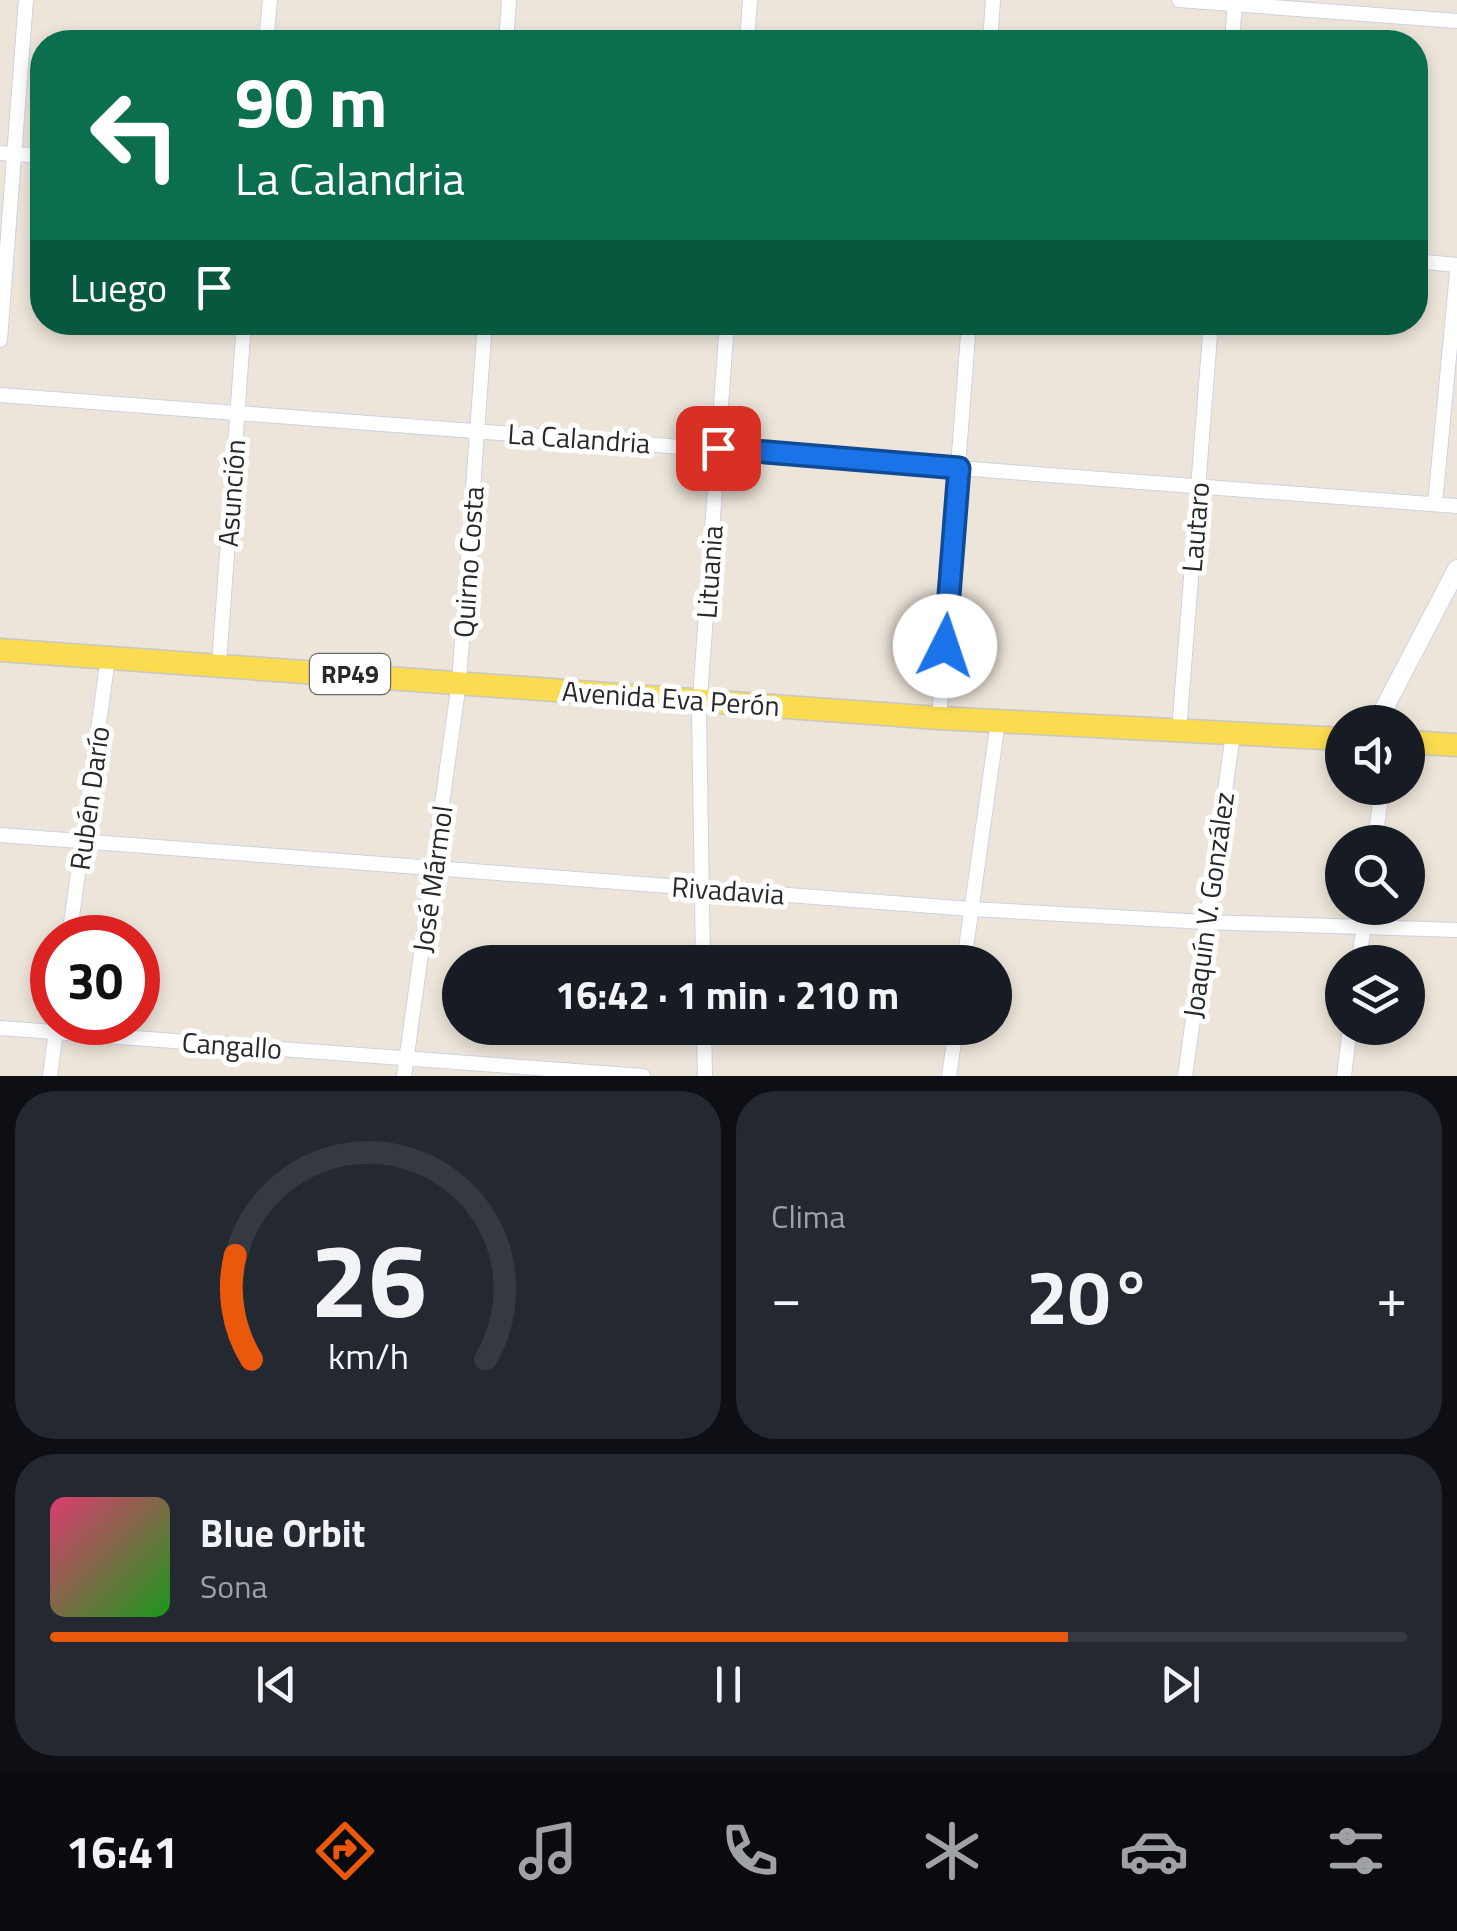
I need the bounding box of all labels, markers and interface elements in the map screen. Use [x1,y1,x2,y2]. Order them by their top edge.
text: 90 m [235,48,388,154]
icon: left [70,70,200,200]
text: La Calandria [235,144,465,212]
text: Luego [70,259,167,317]
icon: arrive [187,260,242,315]
pin [676,406,761,491]
street label: La Calandria [506,412,652,464]
icon: arrive [691,421,746,476]
street label: Asunción [206,438,256,548]
street label: Lautaro [1170,480,1220,574]
street label: Quirno Costa [441,485,495,639]
street label: Lituania [684,524,734,620]
position arrow [893,594,997,698]
road number: RP49 [310,654,390,694]
street label: Avenida Eva Perón [561,669,781,727]
map controls [1325,705,1425,1045]
button: sound [1325,705,1425,805]
street label: Rubén Darío [58,723,120,873]
street label: Joaquín V. González [1171,789,1245,1021]
street label: José Mármol [400,803,464,955]
button: search [1325,825,1425,925]
street label: Rivadavia [670,865,786,915]
speed limit sign: 30 [30,915,160,1045]
button: layers [1325,945,1425,1045]
text: 16:42 · 1 min · 210 m [555,966,899,1024]
street label: Cangallo [180,1020,284,1070]
text: Clima [771,1192,846,1240]
text: 26 [310,1199,426,1357]
text: 20° [1026,1239,1152,1353]
text: − [771,1255,802,1338]
text: + [1376,1255,1407,1338]
text: km/h [328,1328,408,1383]
text: Blue Orbit [200,1504,365,1562]
text: Sona [200,1562,267,1610]
icon: previous [249,1657,304,1712]
icon: pause [701,1657,756,1712]
icon: next [1153,1657,1208,1712]
icon: directions [310,1816,380,1886]
icon: music [513,1816,583,1886]
icon: phone [715,1816,785,1886]
icon: climate [917,1816,987,1886]
icon: car [1119,1816,1189,1886]
icon: filters [1321,1816,1391,1886]
text: 16:41 [66,1817,178,1885]

